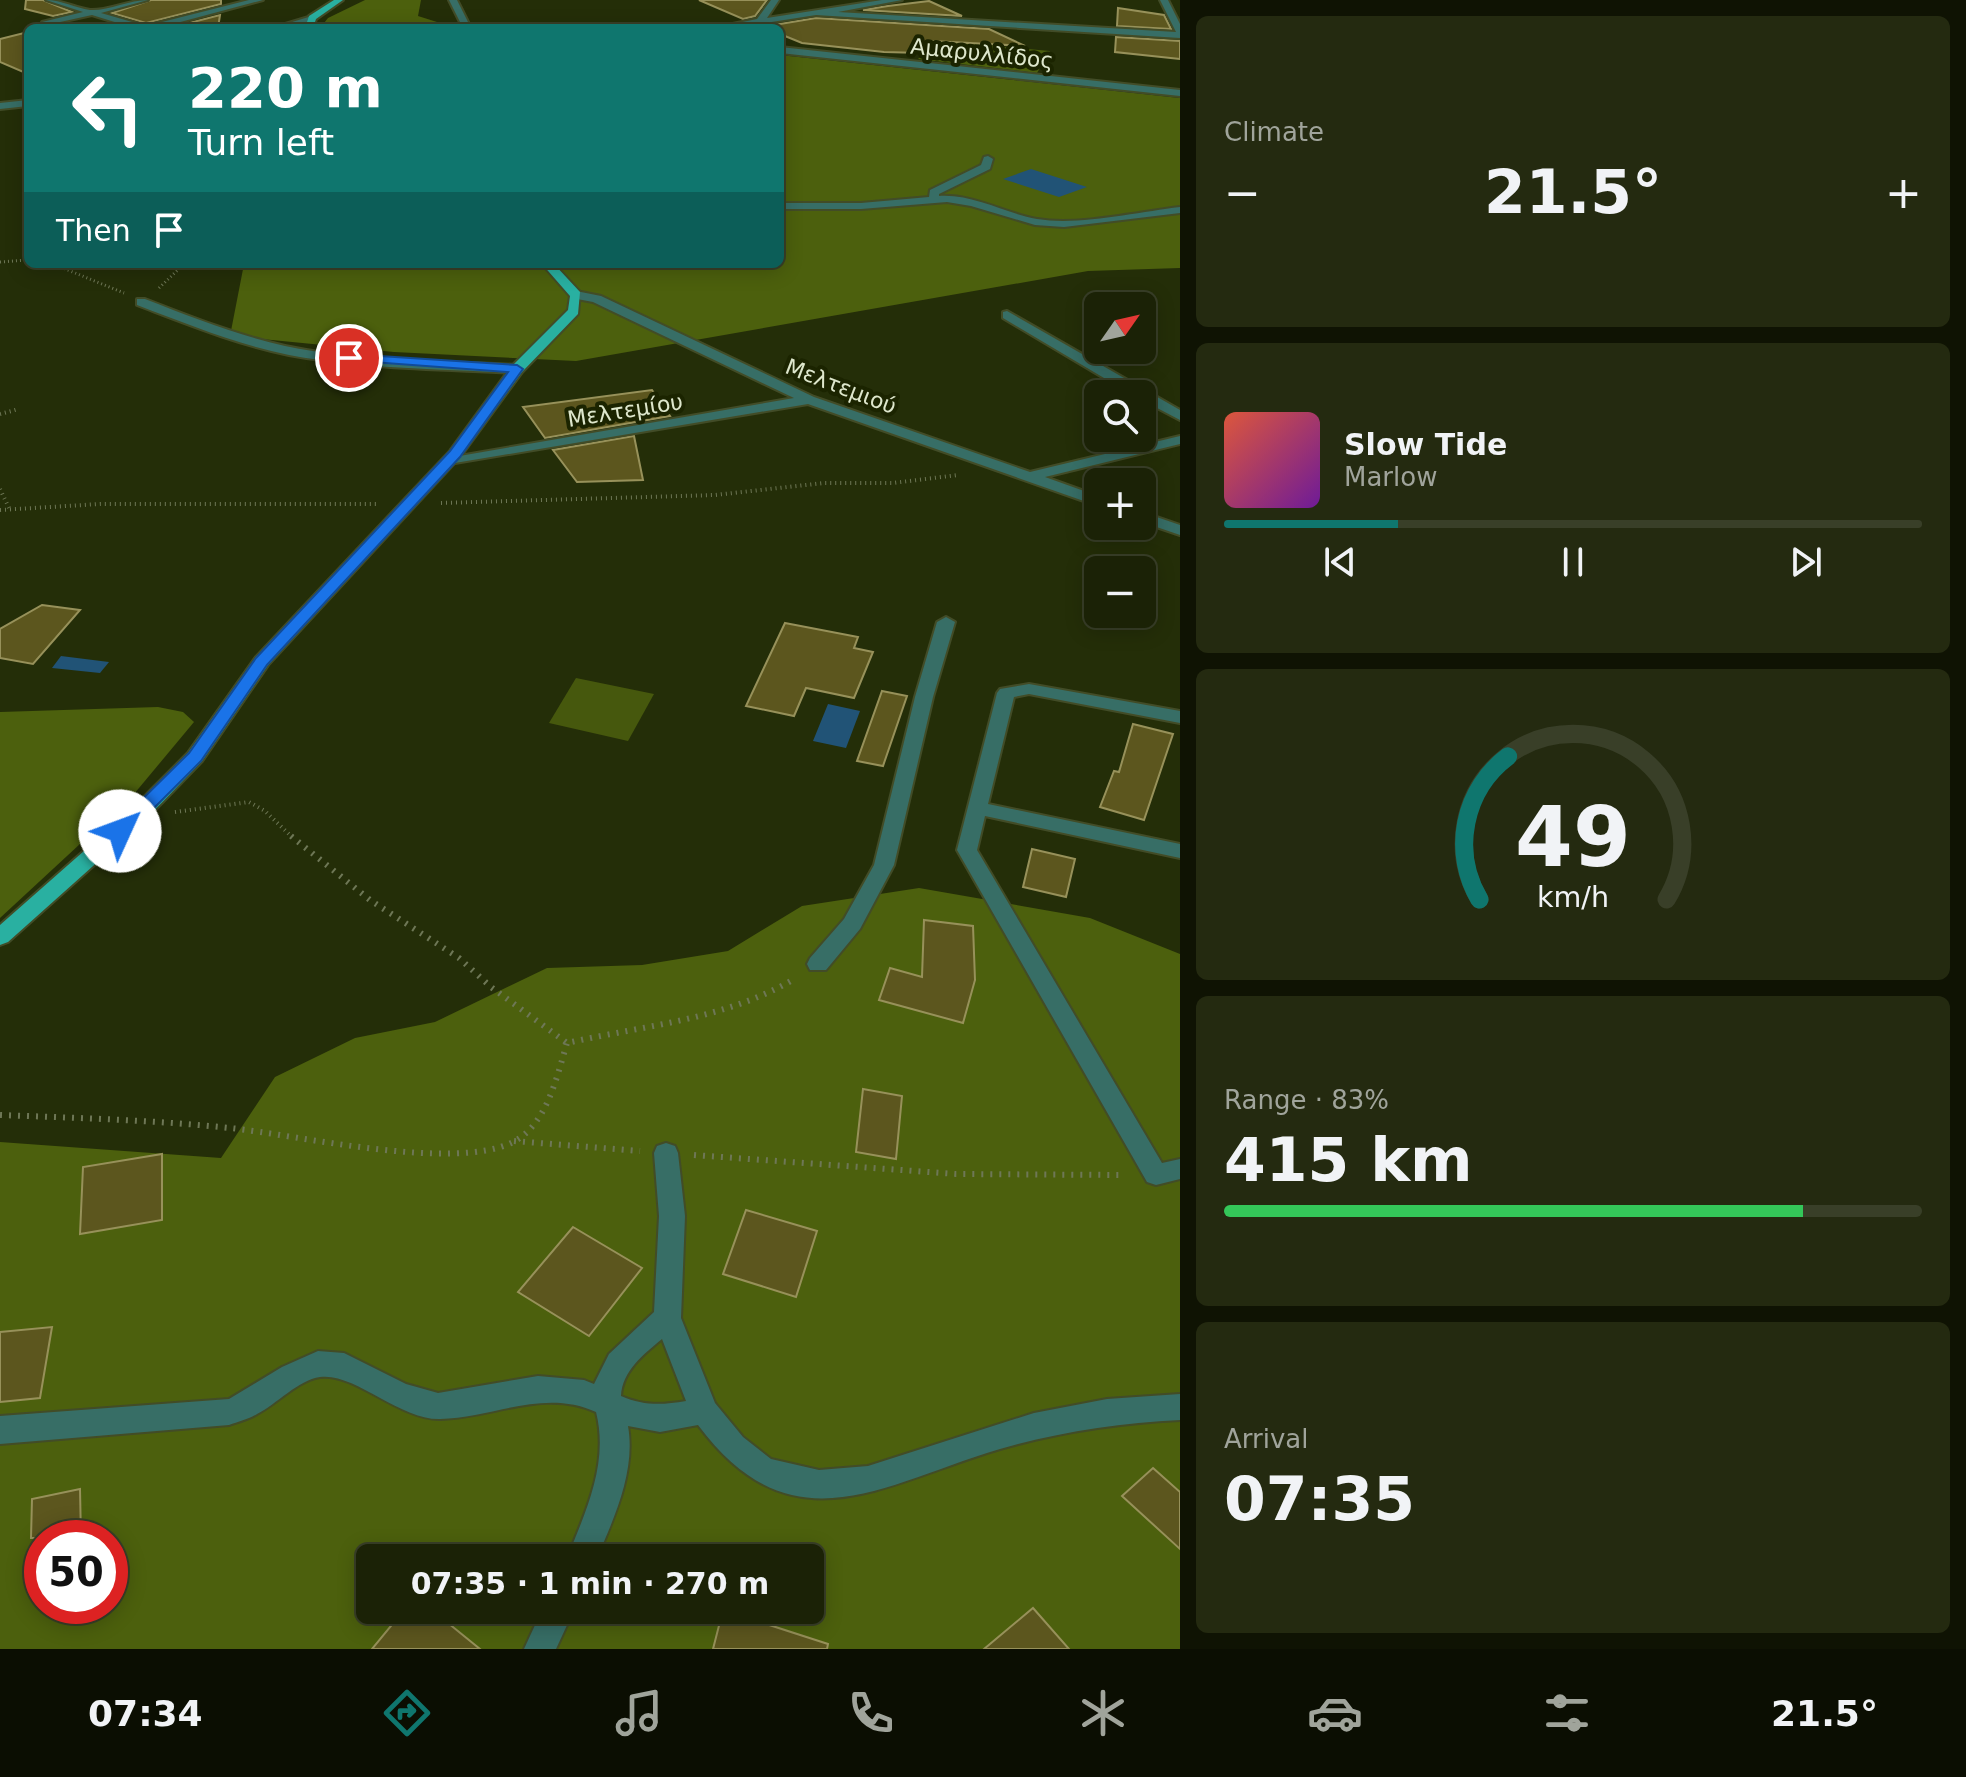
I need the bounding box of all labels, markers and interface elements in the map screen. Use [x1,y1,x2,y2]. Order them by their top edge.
street label: Αμαρυλλίδος [909,34,1055,73]
text: 220 m [188,55,383,120]
icon: left [56,56,160,160]
text: Climate [1224,117,1324,147]
text: Turn left [188,122,334,163]
text: 21.5° [1484,157,1662,227]
text: − [1224,167,1261,218]
text: + [1885,167,1922,218]
icon: arrive [147,208,191,252]
text: Then [56,213,131,248]
north arrow [1084,292,1156,364]
map controls [1084,292,1156,628]
pin [315,324,383,392]
icon: arrive [327,336,371,380]
street label: Μελτεμιού [782,354,900,419]
button: search [1084,380,1156,452]
street label: Μελτεμίου [566,389,685,432]
text: Slow Tide [1344,427,1507,462]
text: Marlow [1344,462,1437,492]
button: + [1084,468,1156,540]
icon: previous [1318,540,1362,584]
icon: pause [1551,540,1595,584]
icon: next [1784,540,1828,584]
button: − [1084,556,1156,628]
position arrow [78,789,162,873]
text: 49 [1515,789,1631,886]
text: km/h [1537,881,1609,915]
text: Range · 83% [1224,1085,1389,1115]
text: 415 km [1224,1125,1473,1195]
text: Arrival [1224,1424,1308,1454]
text: 07:35 [1224,1464,1415,1534]
speed limit sign: 50 [24,1520,128,1624]
text: 07:35 · 1 min · 270 m [411,1566,769,1601]
icon: directions [379,1685,435,1741]
icon: music [611,1685,667,1741]
icon: phone [843,1685,899,1741]
icon: climate [1075,1685,1131,1741]
icon: car [1307,1685,1363,1741]
icon: filters [1539,1685,1595,1741]
text: 07:34 [88,1693,203,1734]
text: 21.5° [1771,1693,1878,1734]

